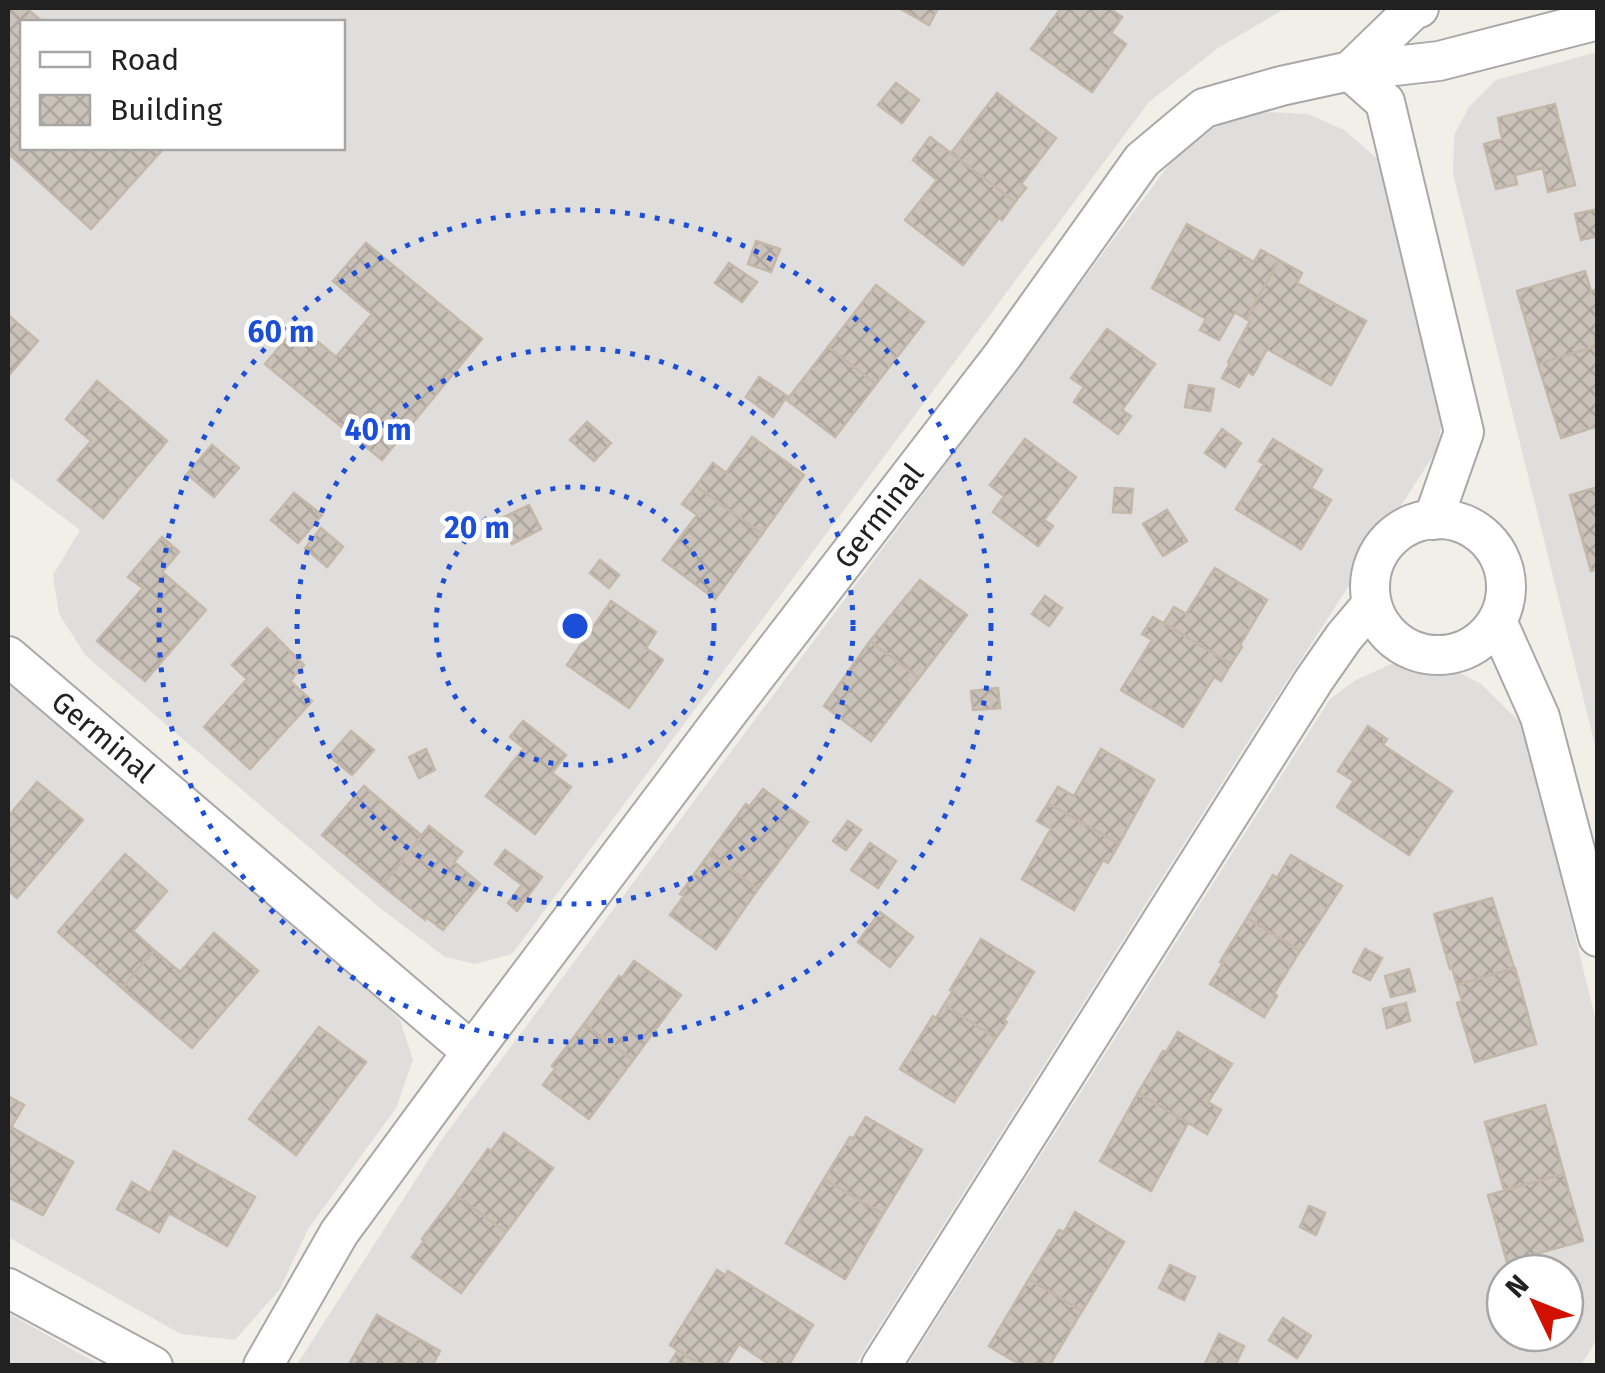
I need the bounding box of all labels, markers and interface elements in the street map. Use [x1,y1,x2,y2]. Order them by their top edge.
legend [20,20,345,150]
text: Road [110,42,179,78]
text: Building [110,92,223,128]
text: 60 m [248,314,314,350]
text: 40 m [345,412,411,448]
street label: Germinal [827,456,931,576]
text: 20 m [444,510,510,546]
centre of rings [557,608,593,644]
street label: Germinal [44,684,162,791]
north arrow [1485,1253,1585,1353]
text: N [1499,1268,1535,1304]

